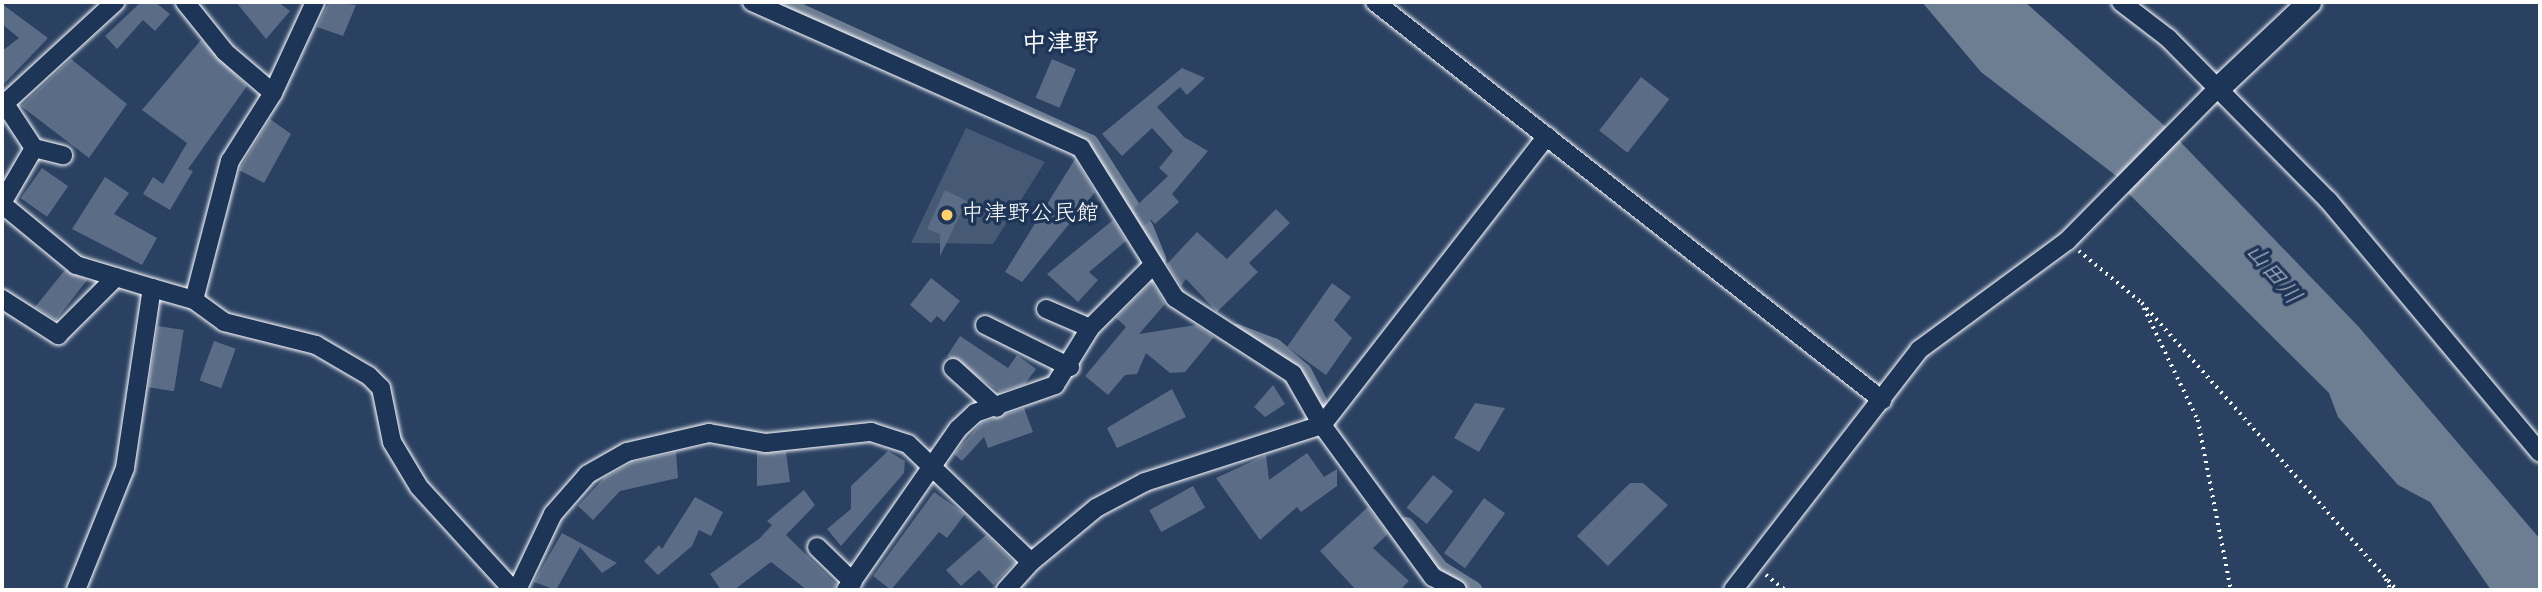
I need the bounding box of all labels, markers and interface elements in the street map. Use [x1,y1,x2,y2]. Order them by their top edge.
district label: 中津野 [1021,30,1099,62]
place label: 中津野公民館 [961,201,1099,229]
marker: 中津野公民館 [939,207,955,223]
water label: 山田川 [2238,238,2306,312]

